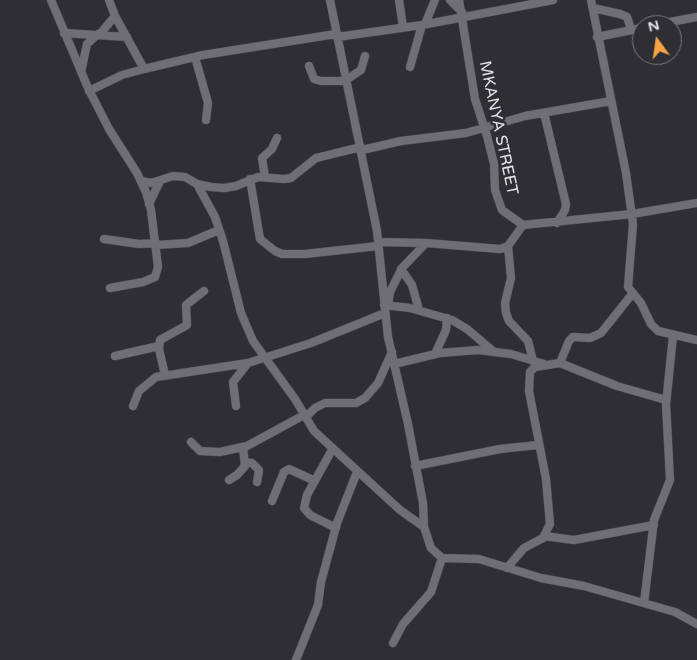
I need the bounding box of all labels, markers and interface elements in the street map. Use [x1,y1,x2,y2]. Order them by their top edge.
north arrow [632,15,682,65]
text: N [646,16,661,36]
street label: MKANYA STREET [474,59,522,197]

